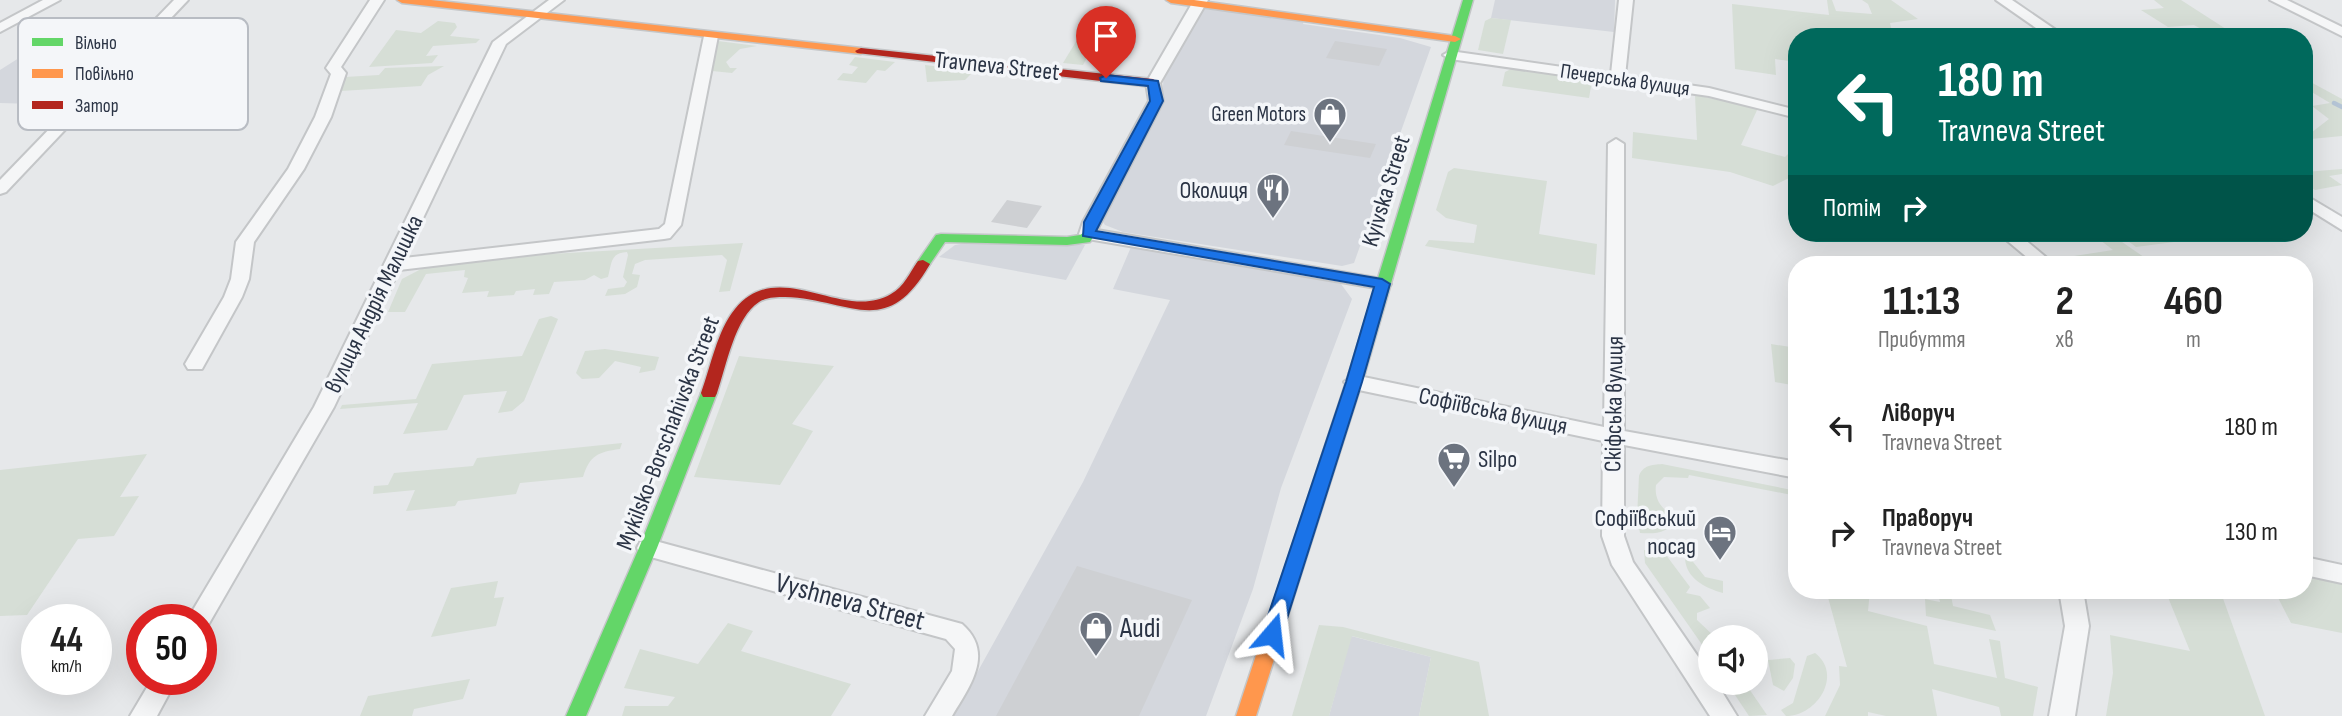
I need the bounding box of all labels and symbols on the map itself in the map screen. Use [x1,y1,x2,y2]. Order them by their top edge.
pin [1076,6,1136,78]
legend [18,18,248,130]
text: Вільно [75,32,117,55]
street label: Travneva Street [933,45,1061,87]
street label: Печерська вулиця [1559,59,1691,101]
text: Повільно [75,63,134,86]
text: Затор [75,95,119,118]
shop icon: Green Motors [1311,95,1349,144]
place label: Green Motors [1211,102,1306,127]
street label: Kyivska Street [1355,132,1417,250]
restaurant icon: Околиця [1254,171,1292,220]
place label: Околиця [1179,176,1248,205]
street label: вулиця Андрія Малишка [318,210,430,398]
street label: Mykilsko-Borschahivska Street [610,312,726,554]
street label: Скіфська вулиця [1598,336,1630,472]
street label: Софіївська вулиця [1416,381,1570,441]
supermarket icon: Silpo [1435,440,1473,489]
place label: Silpo [1478,445,1517,474]
place label: Софіївський посад [1594,504,1696,561]
hotel icon: Софіївський посад [1701,513,1739,562]
street label: Vyshneva Street [772,566,928,638]
position arrow [1235,597,1309,671]
speed limit sign: 50 [126,604,217,695]
shop icon: Audi [1077,609,1115,658]
place label: Audi [1119,612,1161,645]

